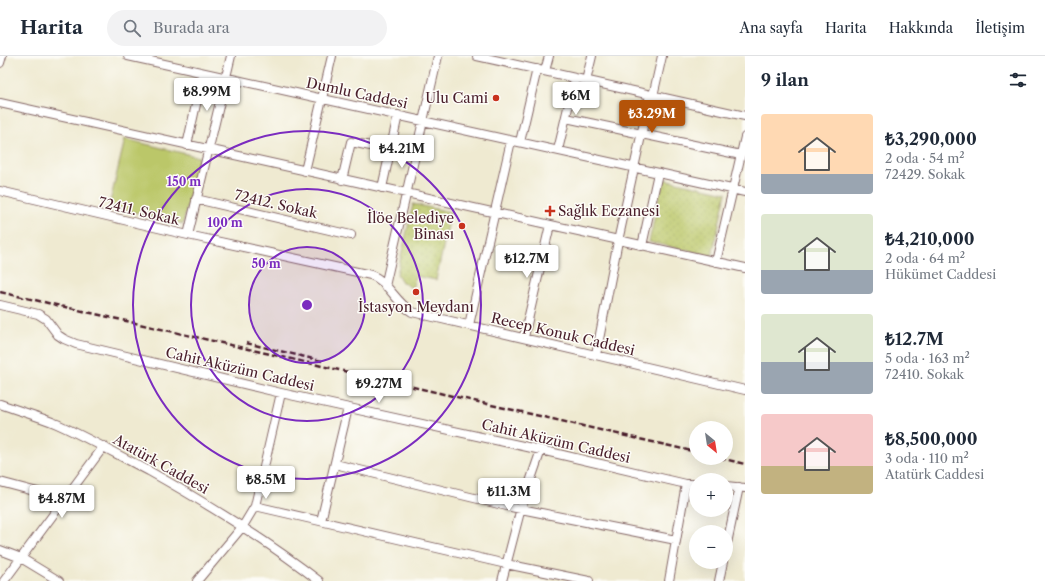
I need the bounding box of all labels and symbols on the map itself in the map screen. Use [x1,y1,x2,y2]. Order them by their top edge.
street label: Dumlu Caddesi [305,73,409,113]
pin: ₺8.99M [174,78,240,112]
pin: ₺6M [557,82,595,116]
place label: Ulu Cami [425,89,488,107]
marker: Ulu Cami [491,93,501,103]
pin: ₺3.29M [619,100,685,134]
pin: ₺4.21M [369,135,435,169]
text: 150 m [167,174,201,189]
street label: 72412. Sokak [233,186,320,222]
street label: 72411. Sokak [97,193,182,229]
place label: Sağlık Eczanesi [558,202,659,220]
marker: Sağlık Eczanesi [545,206,555,216]
place label: İlöe Belediye Binası [367,209,454,243]
text: 100 m [207,215,243,230]
marker: İlöe Belediye Binası [457,221,467,231]
pin: ₺12.7M [494,245,560,279]
text: 50 m [251,256,281,271]
marker: İstasyon Meydanı [411,287,421,297]
centre of rings [300,298,314,312]
place label: İstasyon Meydanı [358,298,474,316]
street label: Recep Konuk Caddesi [489,309,637,359]
street label: Cahit Aküzüm Caddesi [164,343,316,395]
pin: ₺9.27M [346,370,412,404]
street label: Cahit Aküzüm Caddesi [480,415,632,467]
north arrow [689,421,733,465]
street label: Atatürk Caddesi [109,430,212,498]
pin: ₺8.5M [238,466,294,500]
pin: ₺11.3M [476,478,542,512]
pin: ₺4.87M [29,485,95,519]

